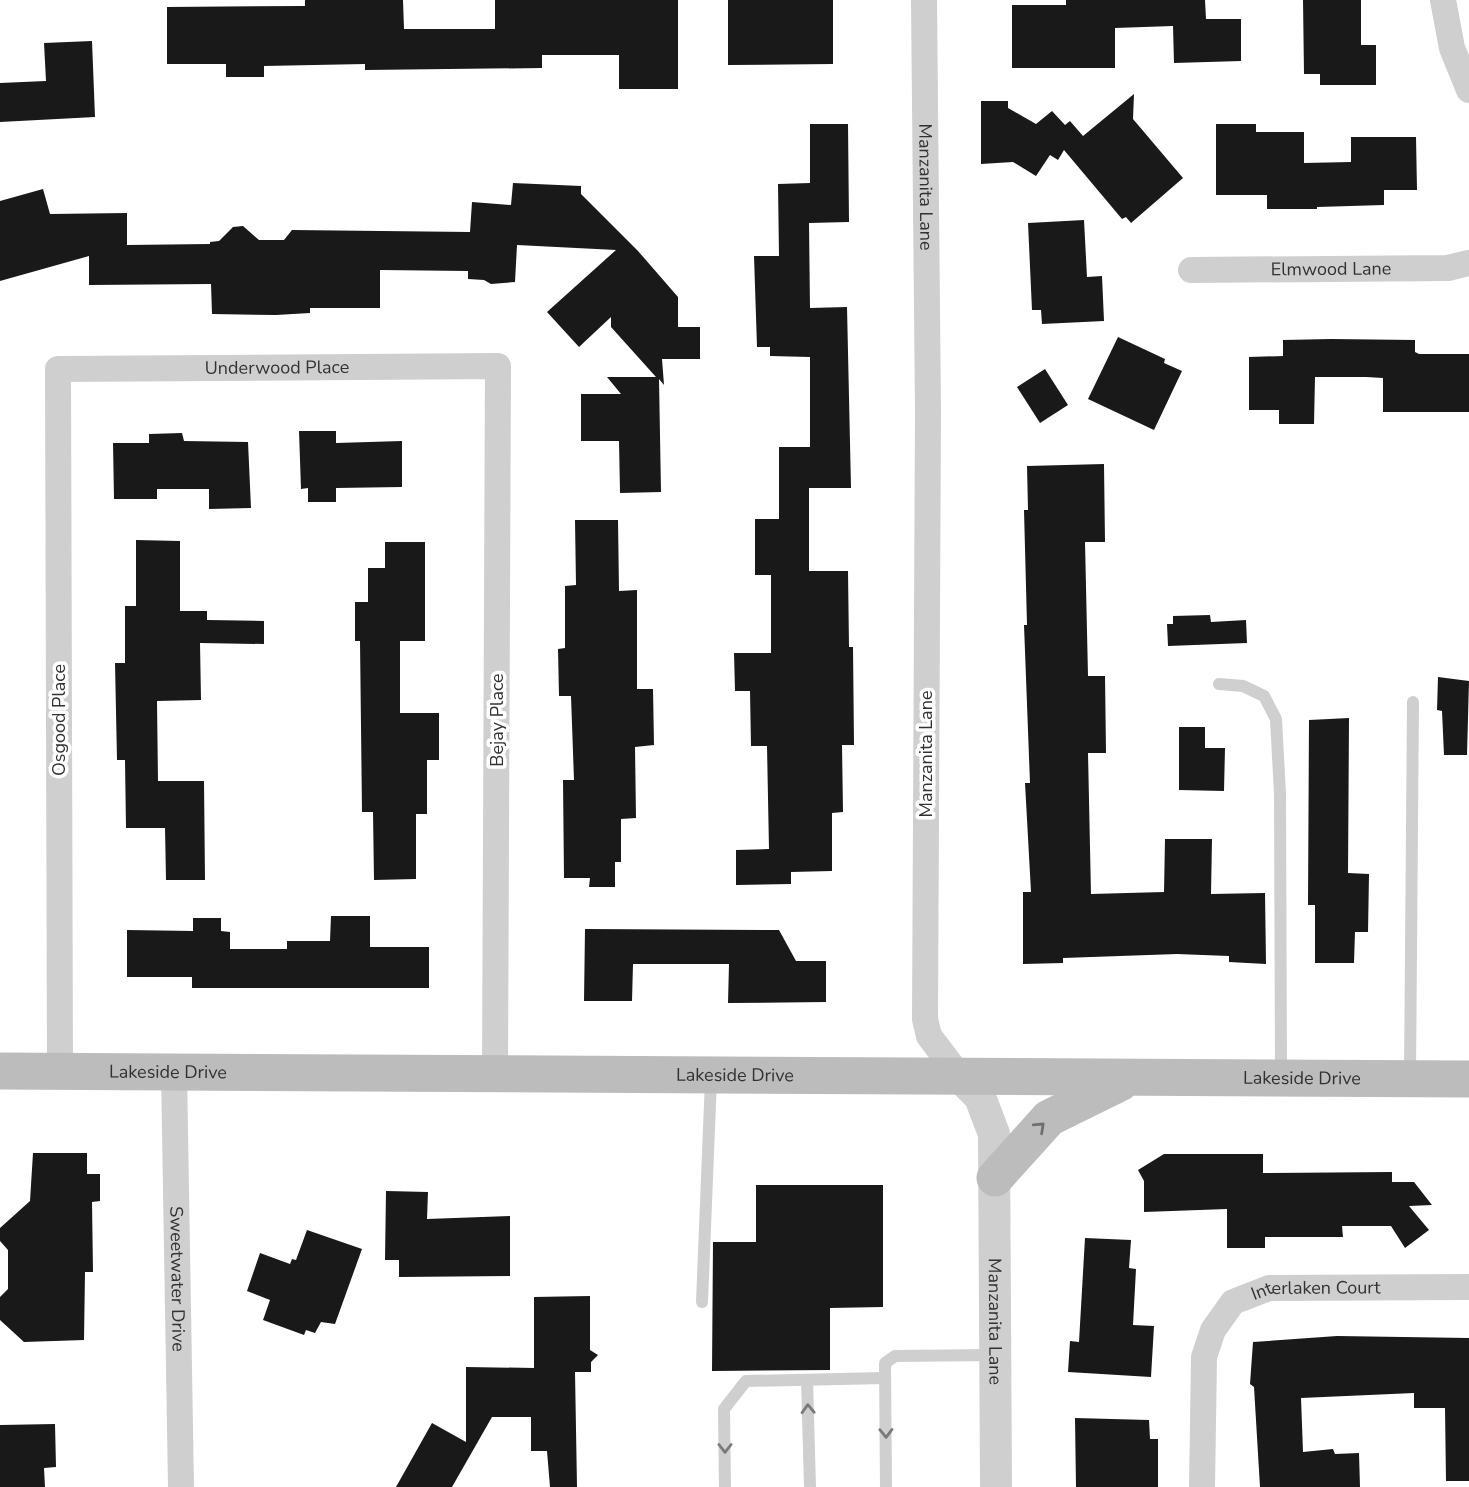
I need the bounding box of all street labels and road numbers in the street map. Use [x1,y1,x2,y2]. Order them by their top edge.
street label: Manzanita Lane [913,123,938,251]
street label: Elmwood Lane [1271,256,1391,281]
street label: Underwood Place [205,355,349,380]
street label: Osgood Place [47,664,71,776]
street label: Bejay Place [485,673,509,767]
street label: Manzanita Lane [914,691,938,817]
street label: Lakeside Drive [109,1060,227,1084]
street label: Lakeside Drive [676,1063,794,1087]
street label: Lakeside Drive [1243,1066,1361,1090]
street label: Sweetwater Drive [164,1206,191,1352]
street label: Manzanita Lane [983,1258,1007,1385]
street label: Interlaken Court [1247,1275,1381,1306]

